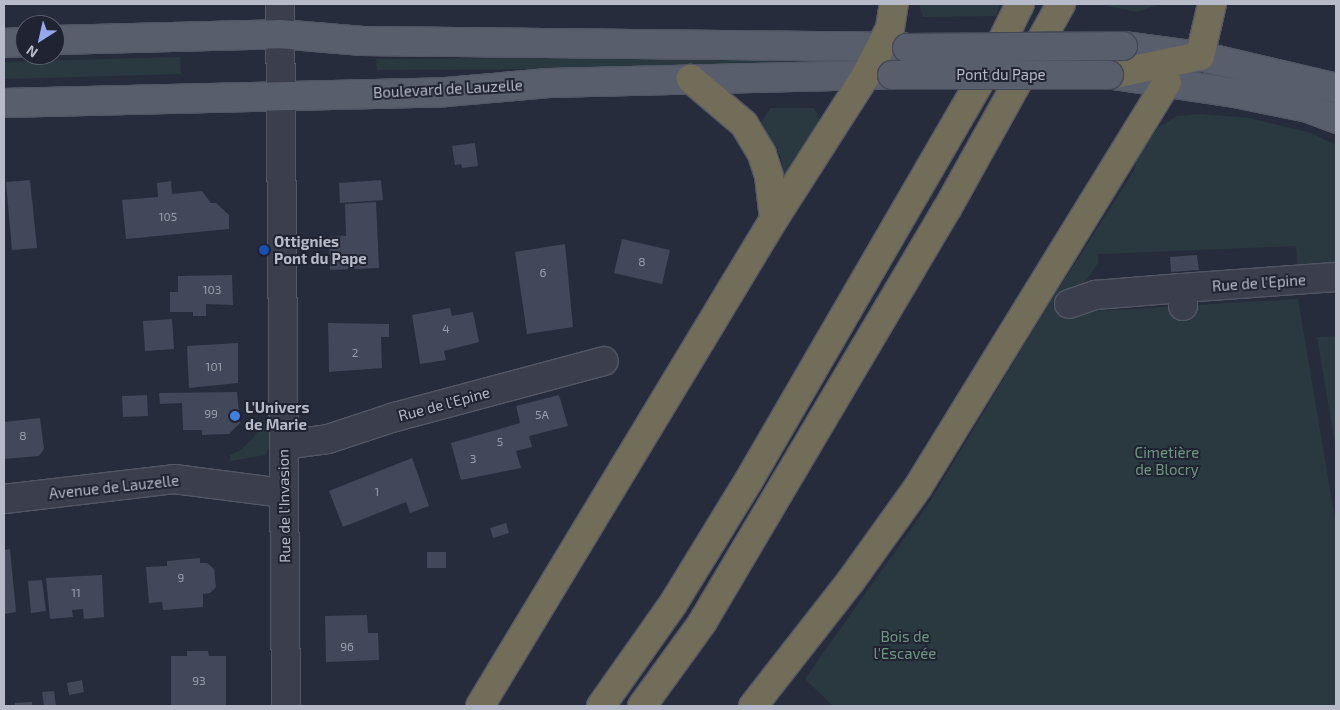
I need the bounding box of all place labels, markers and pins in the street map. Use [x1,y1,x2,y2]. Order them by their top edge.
place label: Ottignies Pont du Pape [274,232,367,267]
marker: Ottignies Pont du Pape [258,244,270,256]
place label: L'Univers de Marie [245,398,309,433]
marker: L'Univers de Marie [229,410,241,422]

